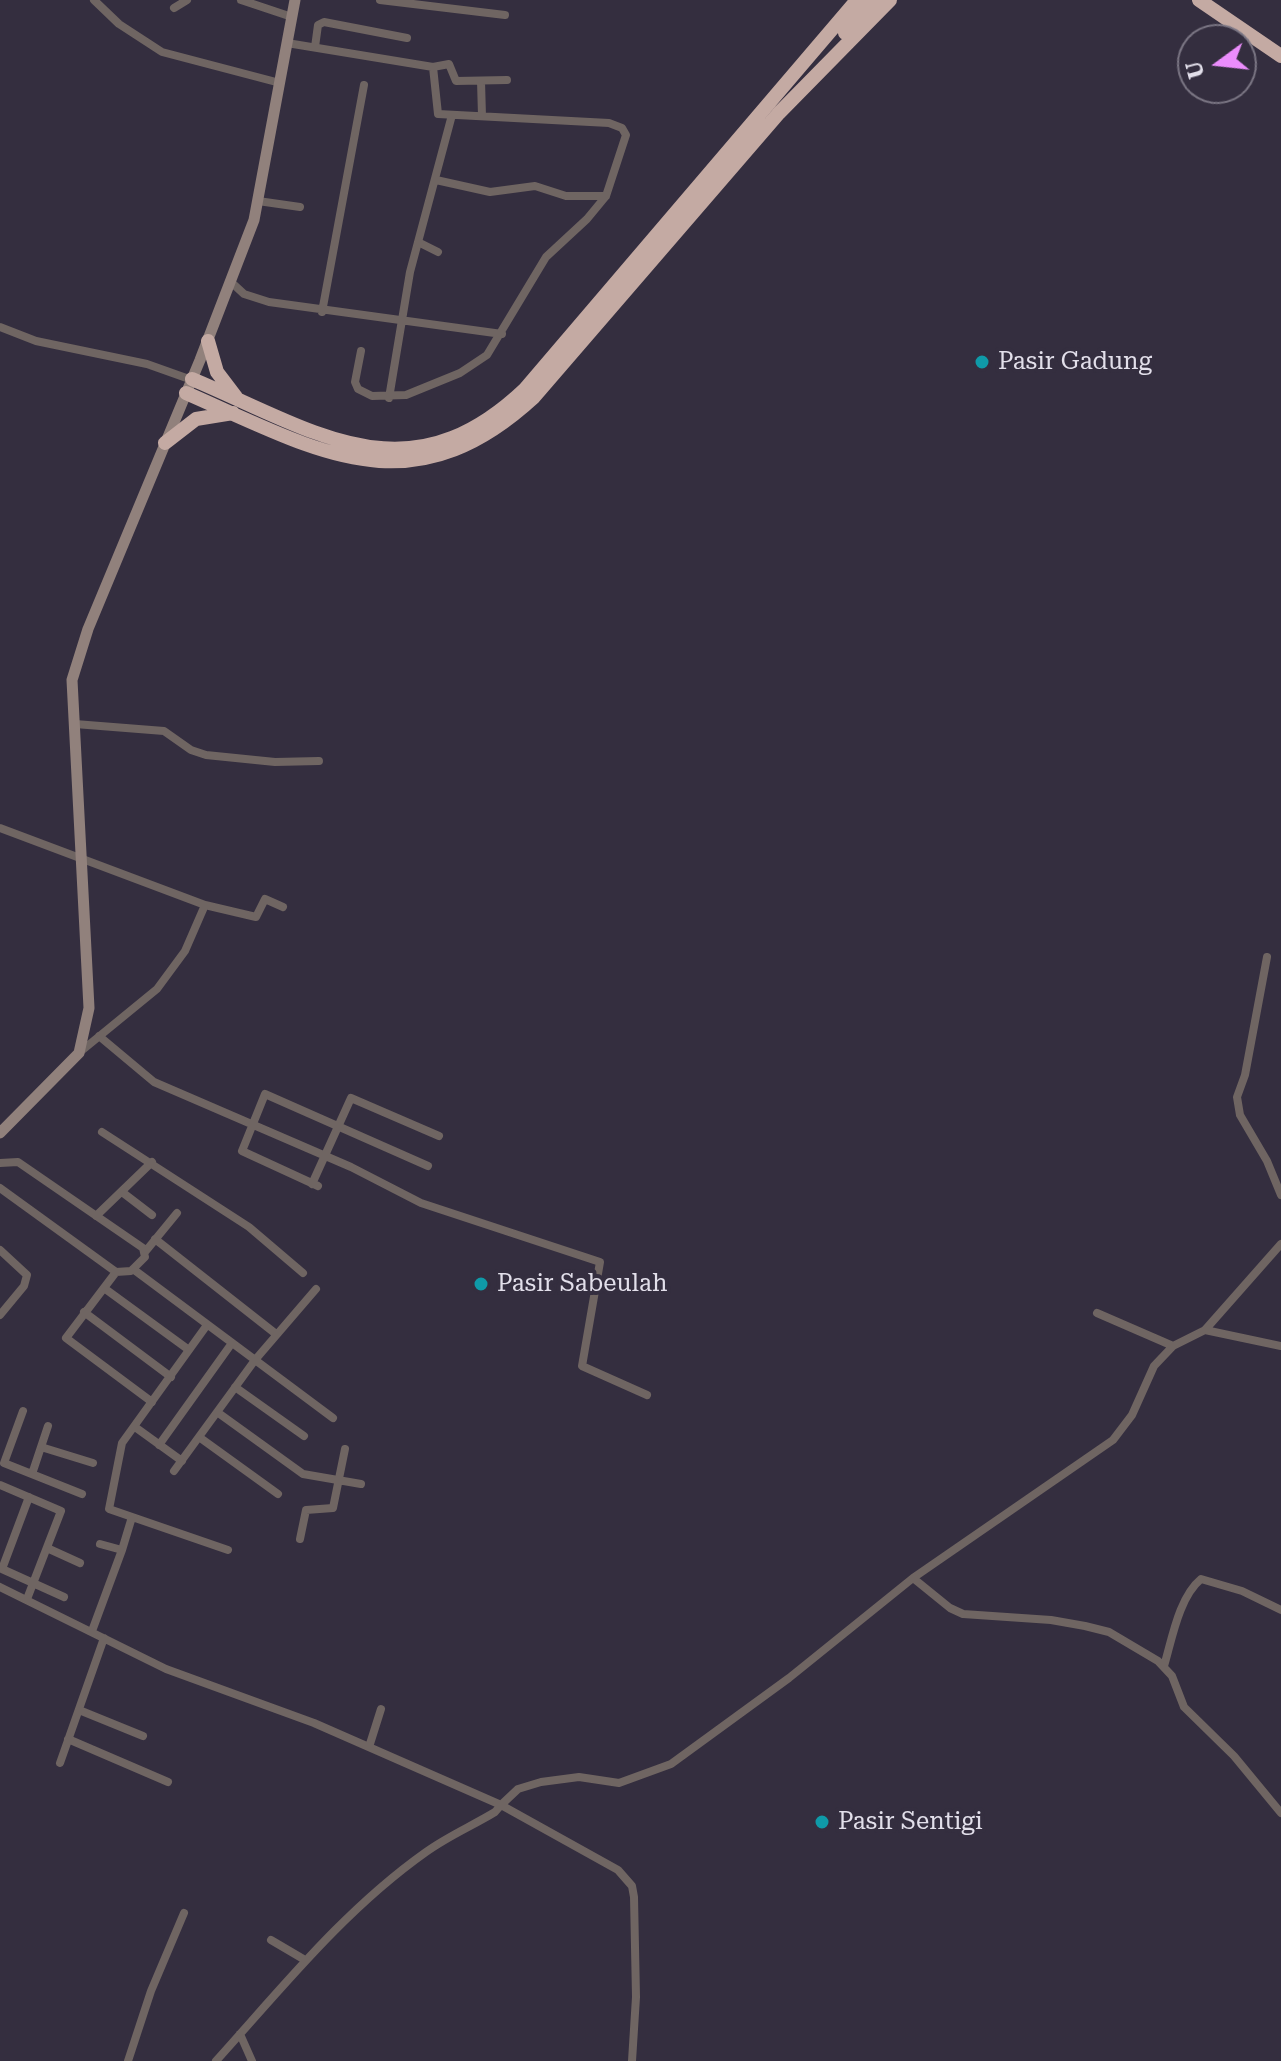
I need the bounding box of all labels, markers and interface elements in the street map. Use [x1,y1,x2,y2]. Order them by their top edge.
north arrow [1177,24,1257,104]
text: U [1181,58,1210,81]
place label: Pasir Gadung [998,348,1152,376]
marker: Pasir Gadung [973,353,991,371]
place label: Pasir Sabeulah [497,1270,667,1298]
marker: Pasir Sabeulah [472,1275,490,1293]
place label: Pasir Sentigi [838,1808,983,1836]
marker: Pasir Sentigi [813,1813,831,1831]

